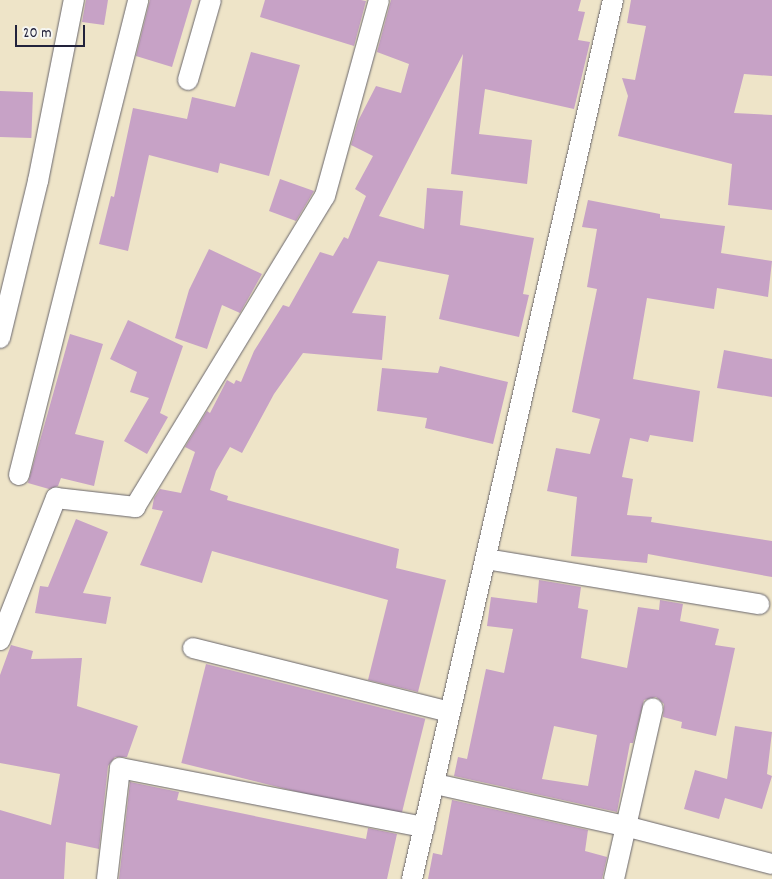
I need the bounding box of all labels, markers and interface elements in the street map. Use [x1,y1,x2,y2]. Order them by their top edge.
scale bar [18,15,88,47]
text: 20 m [23,23,51,45]

